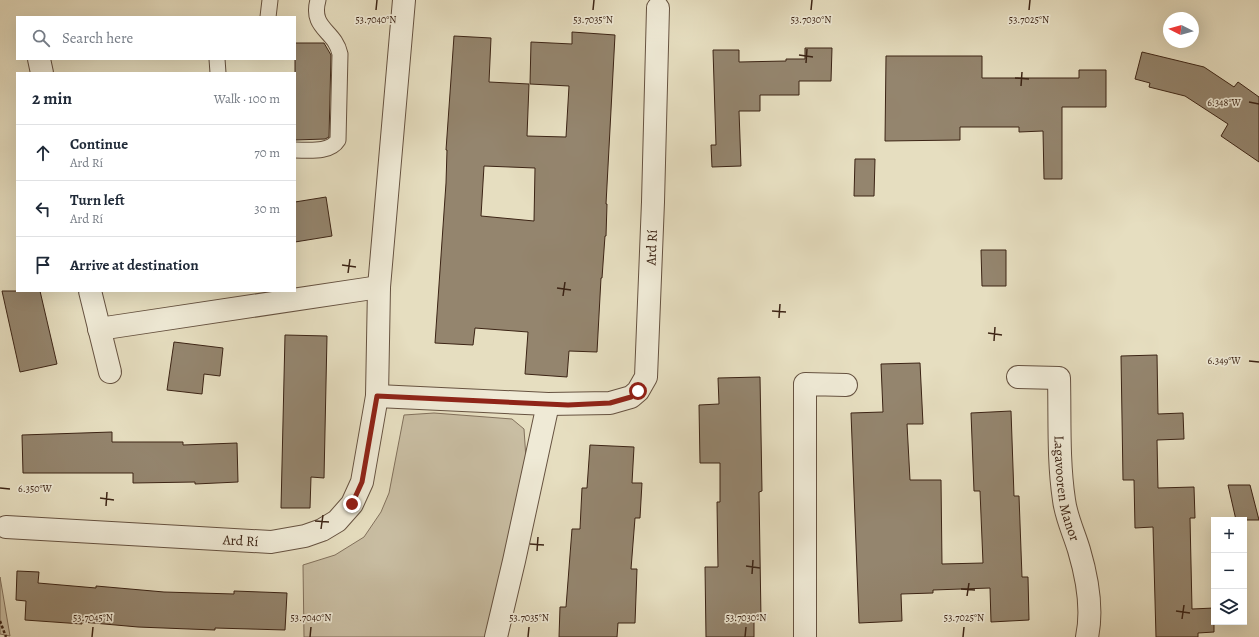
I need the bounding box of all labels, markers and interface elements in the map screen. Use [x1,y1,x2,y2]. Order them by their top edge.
north arrow [1163,12,1199,48]
text: 53.7040°N [355,13,397,26]
text: 53.7035°N [573,13,613,26]
text: 53.7030°N [791,13,831,26]
text: 53.7025°N [1009,13,1049,26]
search box [16,16,296,60]
icon: search [30,27,52,49]
text: Search here [62,28,133,48]
text: 2 min [32,87,72,110]
text: Walk · 100 m [214,90,280,107]
text: 6.348°W [1207,96,1241,109]
text: Continue [70,134,128,154]
icon: ahead [32,142,54,164]
text: 70 m [254,144,280,161]
text: Ard Rí [70,154,103,171]
text: Turn left [70,190,125,210]
icon: left [32,198,54,220]
text: 30 m [254,200,280,217]
text: Ard Rí [70,210,103,227]
street label: Ard Rí [641,229,662,267]
icon: arrive [32,254,54,276]
text: Arrive at destination [70,255,199,275]
text: 6.349°W [1207,354,1241,367]
route start [629,382,647,400]
street label: Lagavooren Manor [1050,435,1085,544]
text: 6.350°W [18,482,53,495]
route end [343,495,361,513]
map controls [1211,517,1247,625]
button: + [1211,517,1247,553]
street label: Ard Rí [221,530,259,551]
button: − [1211,553,1247,589]
button: layers [1211,589,1247,625]
text: 53.7045°N [73,611,113,624]
text: 53.7040°N [290,611,332,624]
text: 53.7035°N [509,611,549,624]
text: 53.7030°N [726,611,766,624]
text: 53.7025°N [944,611,984,624]

